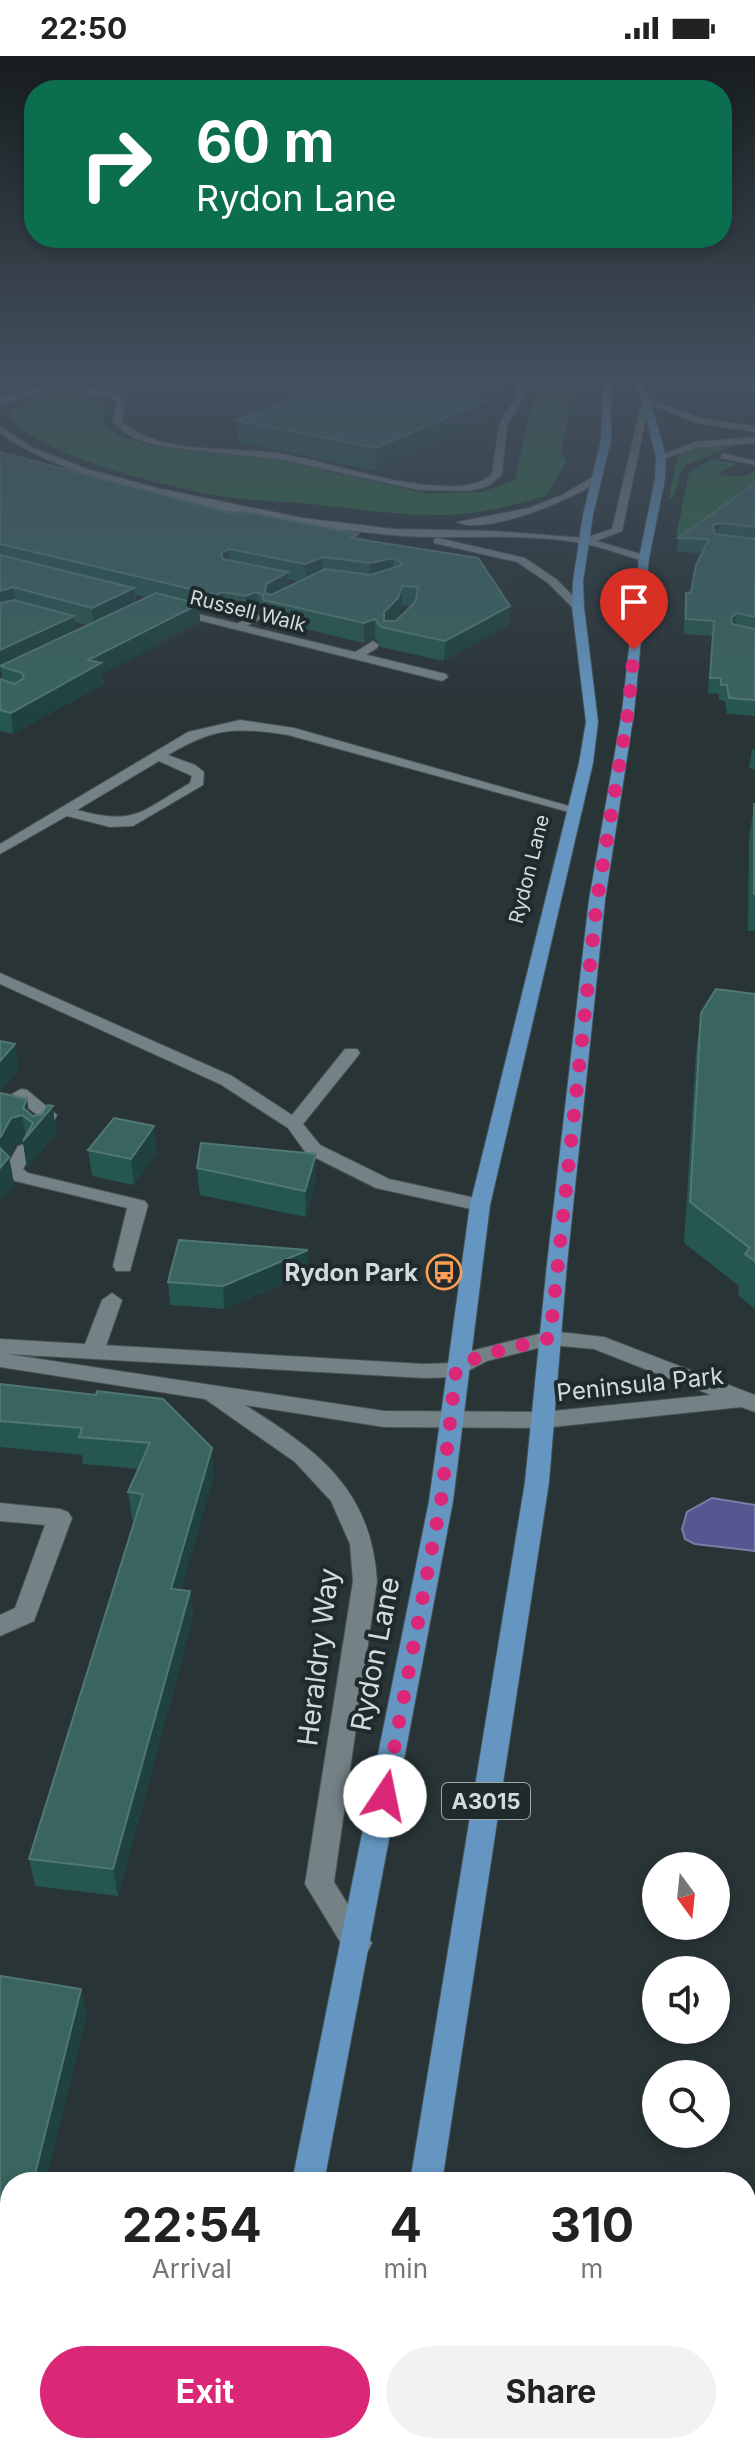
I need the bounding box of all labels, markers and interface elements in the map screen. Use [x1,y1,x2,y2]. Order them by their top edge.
text: 22:50 [40,10,127,46]
text: 60 m [196,108,335,176]
icon: right [64,112,168,216]
text: Rydon Lane [196,176,397,220]
pin [600,568,668,650]
icon: arrive [612,580,656,624]
street label: Russell Walk [188,585,308,637]
street label: Rydon Lane [504,812,554,926]
bus stop icon: Rydon Park [425,1253,463,1291]
place label: Rydon Park [285,1258,418,1287]
street label: Peninsula Park [555,1361,725,1407]
street label: Heraldry Way [290,1566,346,1748]
street label: Rydon Lane [343,1574,407,1734]
position arrow [343,1754,427,1838]
road number: A3015 [442,1783,530,1819]
north arrow [642,1852,730,1940]
map controls [642,1852,730,2148]
button: sound [642,1956,730,2044]
button: search [642,2060,730,2148]
text: 22:54 [122,2195,262,2254]
text: 4 [390,2195,422,2254]
text: 310 [550,2195,634,2254]
text: Arrival [152,2253,232,2284]
text: min [384,2253,428,2284]
text: m [581,2253,603,2284]
button: Exit [40,2346,370,2438]
button: Share [386,2346,716,2438]

